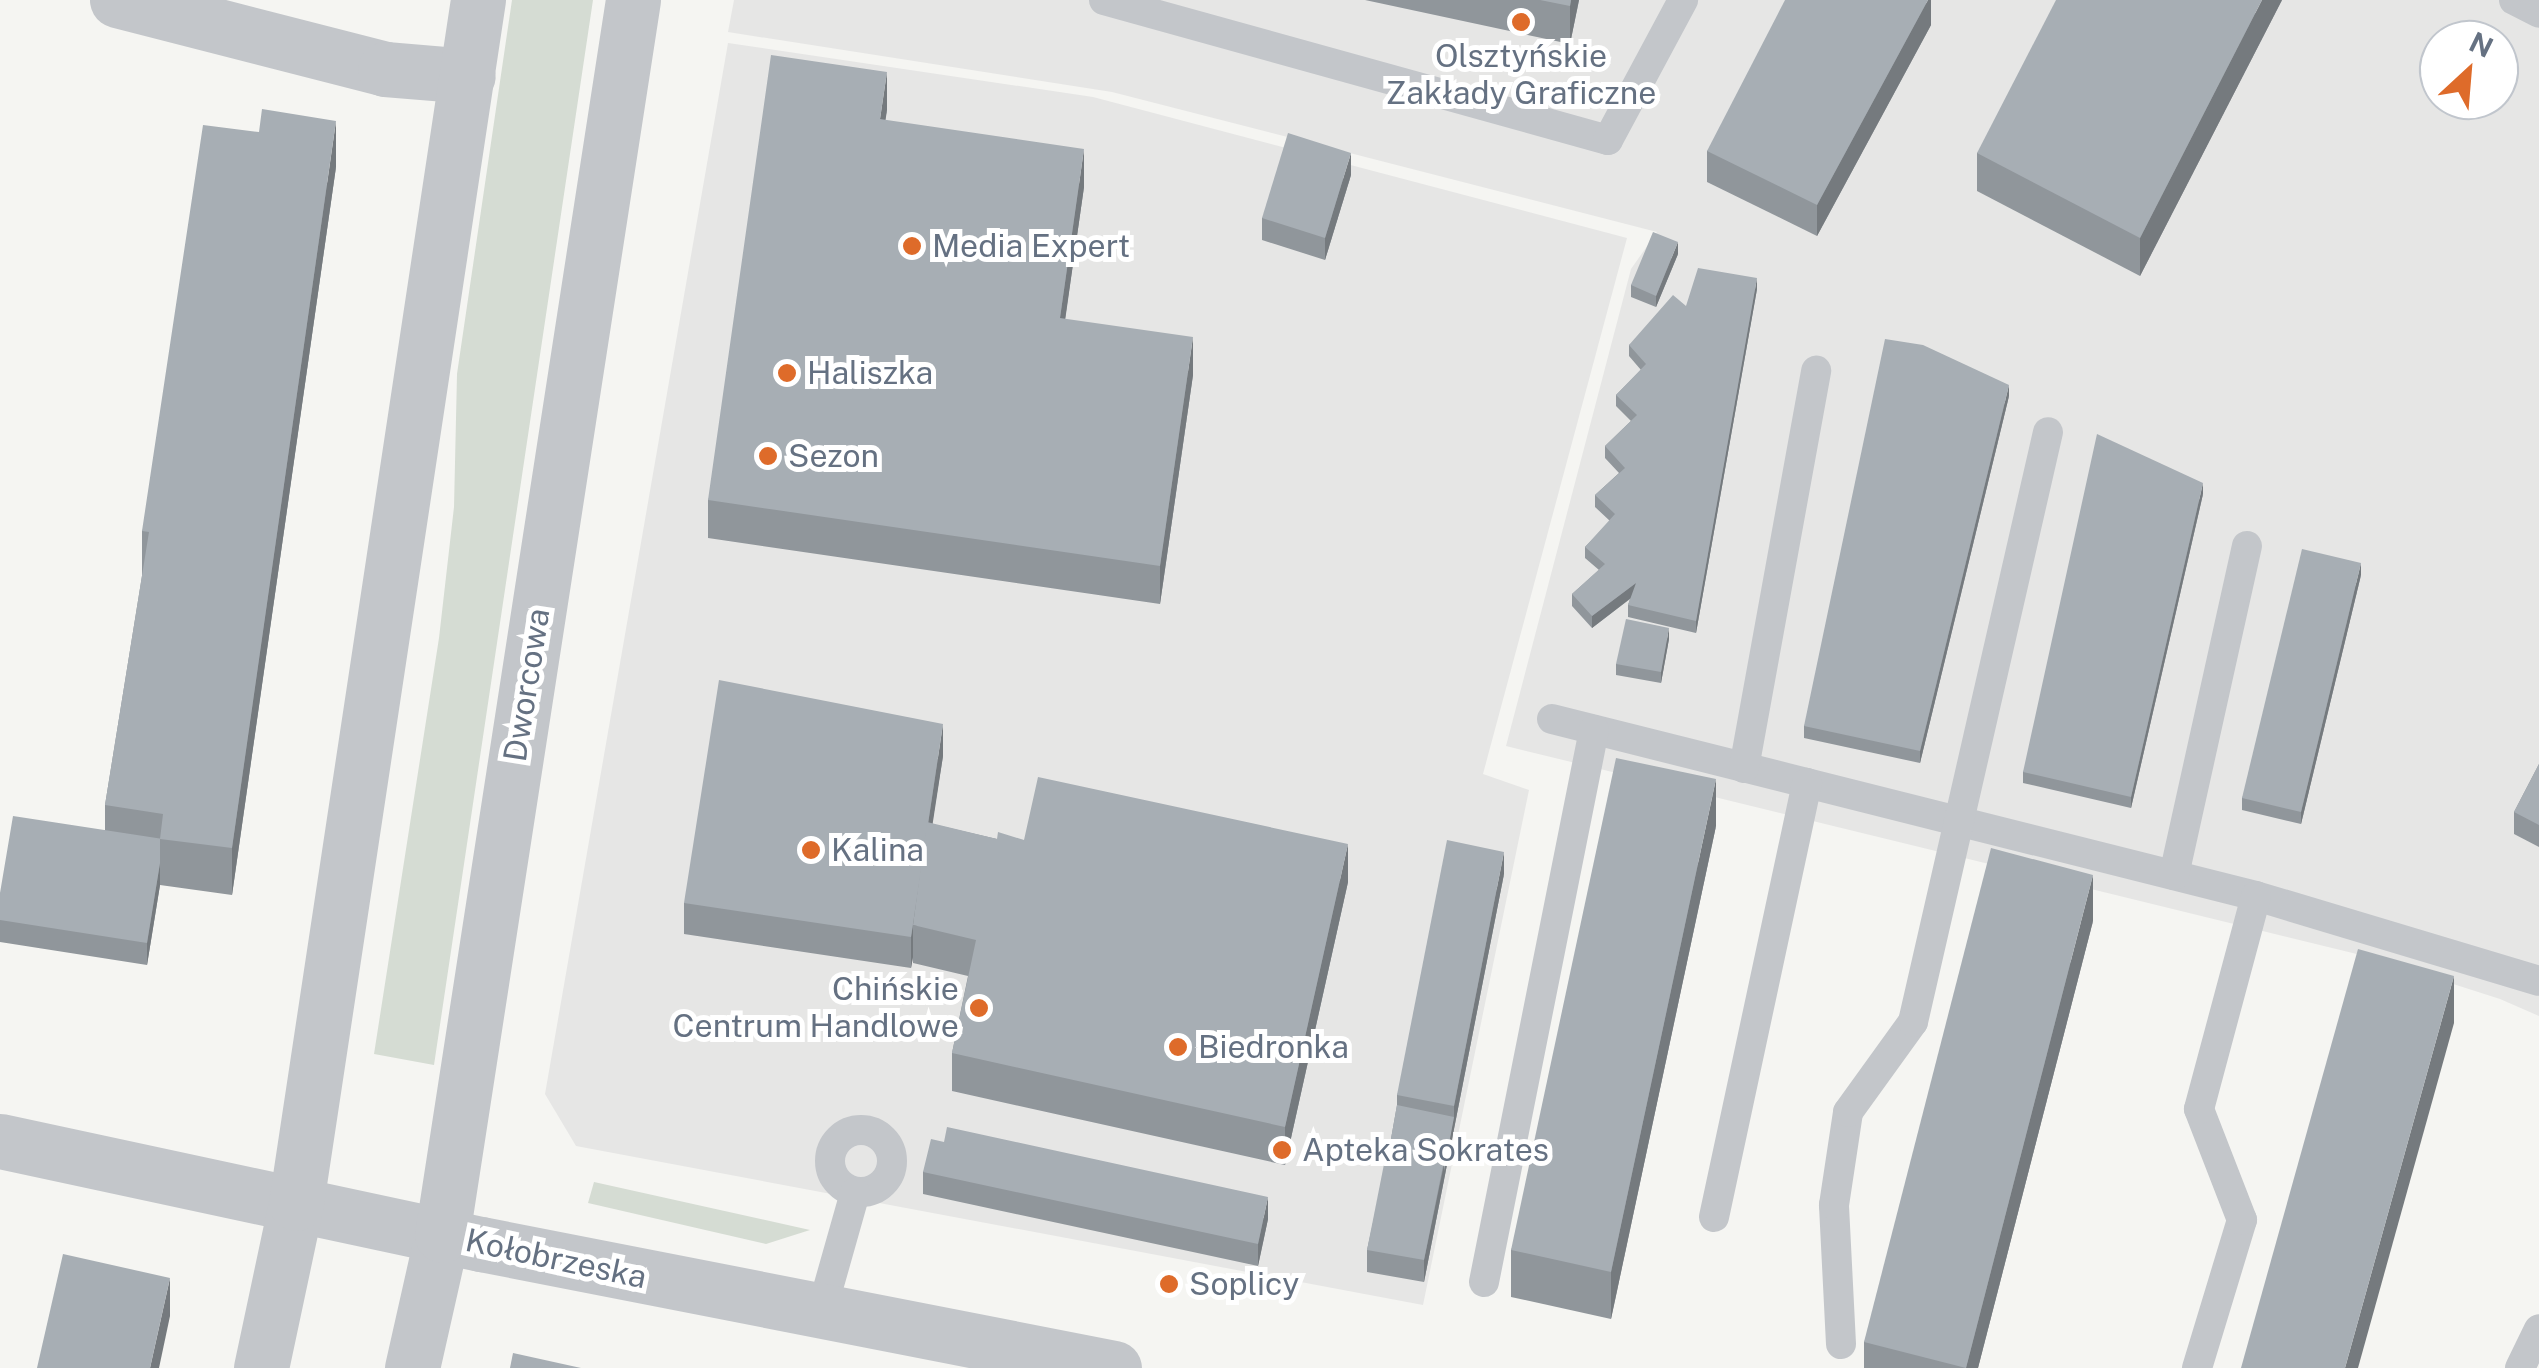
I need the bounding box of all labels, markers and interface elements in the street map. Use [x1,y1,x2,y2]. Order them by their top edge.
marker: Olsztyńskie Zakłady Graficzne [1510,11,1532,33]
north arrow [2419,20,2519,120]
text: N [2464,25,2499,64]
place label: Olsztyńskie Zakłady Graficzne [1386,38,1656,113]
place label: Media Expert [932,227,1130,265]
marker: Media Expert [901,235,923,257]
place label: Haliszka [807,354,933,392]
marker: Haliszka [776,362,798,384]
place label: Sezon [788,437,879,475]
marker: Sezon [757,445,779,467]
street label: Dworcowa [496,606,558,764]
place label: Kalina [831,831,924,869]
marker: Kalina [800,839,822,861]
place label: Chińskie Centrum Handlowe [673,971,959,1046]
marker: Chińskie Centrum Handlowe [968,997,990,1019]
place label: Biedronka [1198,1028,1349,1066]
marker: Biedronka [1167,1036,1189,1058]
place label: Apteka Sokrates [1302,1131,1549,1169]
marker: Apteka Sokrates [1271,1139,1293,1161]
street label: Kołobrzeska [462,1221,650,1297]
place label: Soplicy [1189,1265,1299,1303]
marker: Soplicy [1158,1273,1180,1295]

